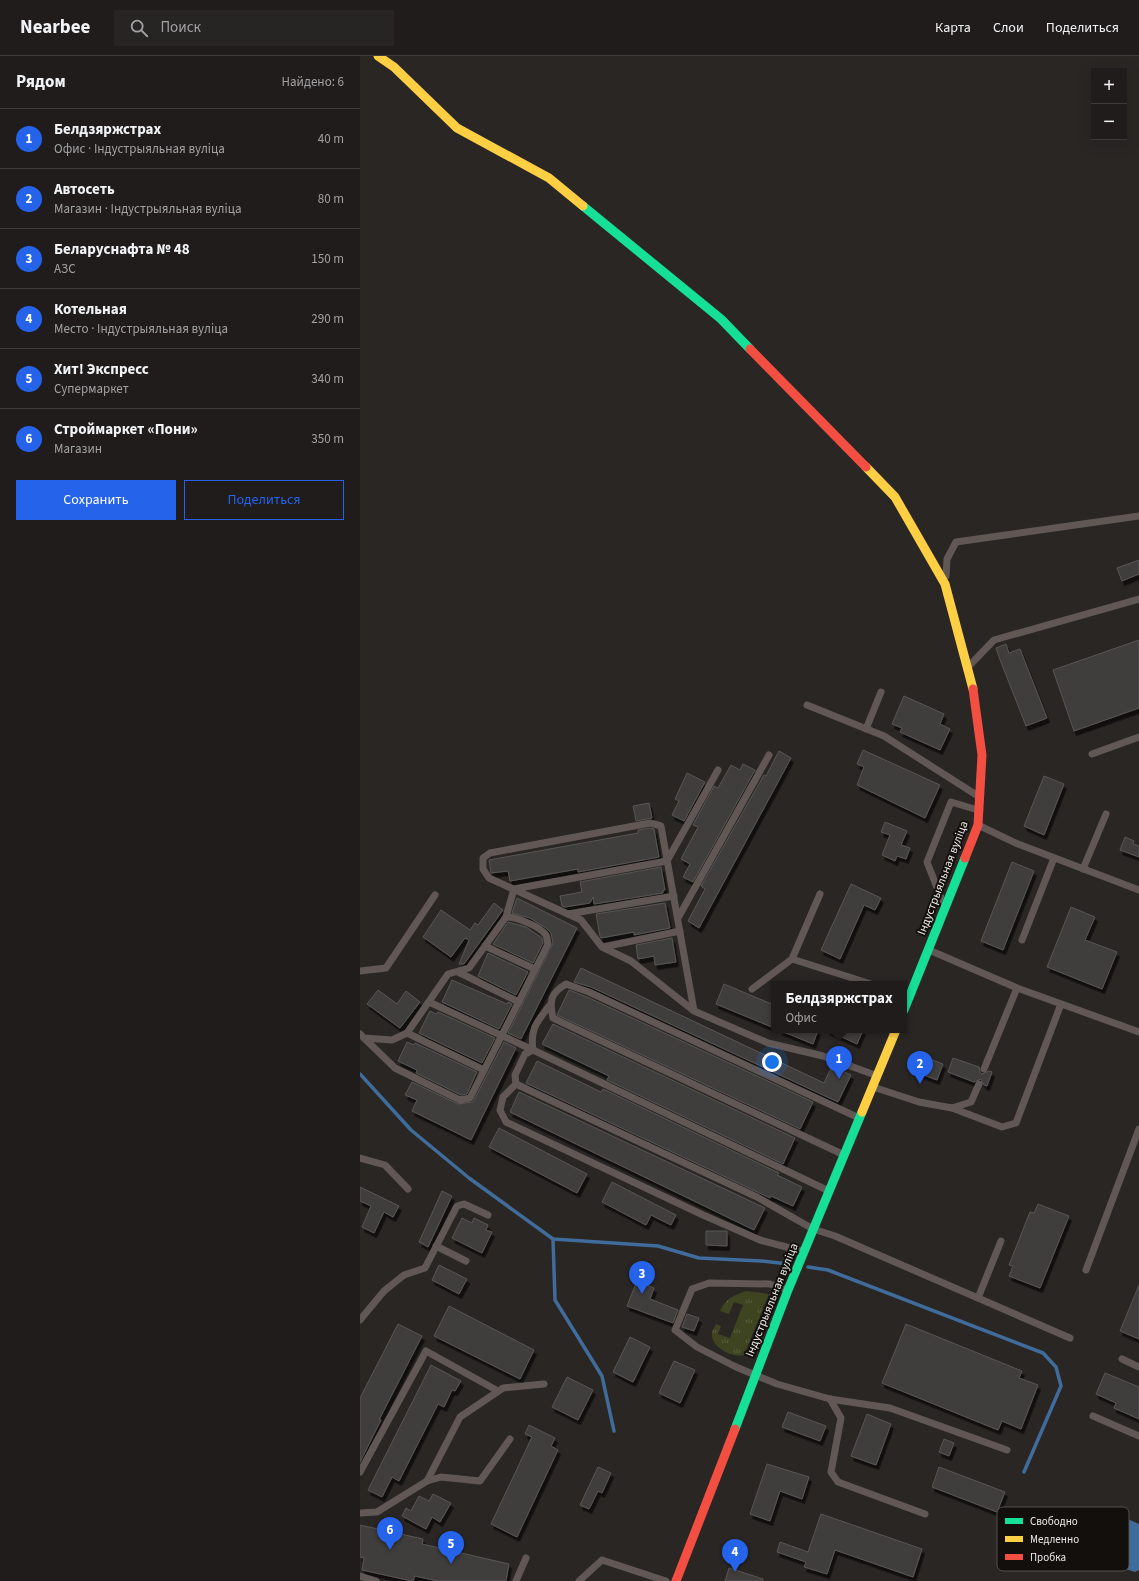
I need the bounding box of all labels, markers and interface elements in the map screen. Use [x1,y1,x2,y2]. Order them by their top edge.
search box [114,10,394,46]
text: Nearbee [20,14,90,41]
icon: search [128,17,150,39]
text: Поиск [160,17,201,38]
text: Карта [935,18,971,38]
text: Слои [993,18,1024,38]
text: Поделиться [1046,18,1119,38]
map controls [1091,68,1127,140]
button: + [1091,68,1127,104]
text: Рядом [16,70,66,94]
text: Найдено: 6 [282,73,344,91]
button: − [1091,104,1127,140]
text: Белдзяржстрах [54,119,161,140]
text: 1 [26,130,32,148]
text: 40 m [318,130,344,148]
text: Офис · Індустрыяльная вуліца [54,140,225,158]
text: Автосеть [54,179,115,200]
text: 2 [26,190,32,208]
text: 80 m [318,190,344,208]
text: Магазин · Індустрыяльная вуліца [54,200,241,218]
text: Беларуснафта № 48 [54,239,190,260]
text: 3 [26,250,32,268]
text: 150 m [311,250,344,268]
text: АЗС [54,260,76,278]
text: Котельная [54,299,127,320]
text: 4 [26,310,32,328]
text: 290 m [311,310,344,328]
text: Место · Індустрыяльная вуліца [54,320,228,338]
text: Хит! Экспресс [54,359,149,380]
text: 5 [26,370,32,388]
text: 340 m [311,370,344,388]
text: Супермаркет [54,380,129,398]
text: Строймаркет «Пони» [54,419,198,440]
text: 6 [26,430,32,448]
text: 350 m [311,430,344,448]
text: Магазин [54,440,102,458]
button: Сохранить [16,480,176,520]
button: Поделиться [184,480,344,520]
street label: Індустрыяльная вуліца [913,819,973,937]
popup [771,981,907,1033]
text: Белдзяржстрах [785,988,893,1009]
text: Офис [785,1009,817,1027]
pin: 1 [826,1046,852,1079]
pin: 2 [907,1051,933,1084]
your location [762,1052,782,1072]
street label: Індустрыяльная вуліца [741,1241,803,1359]
pin: 3 [629,1261,655,1294]
legend [997,1507,1129,1571]
text: Свободно [1030,1514,1078,1529]
pin: 6 [377,1517,403,1550]
pin: 5 [438,1531,464,1564]
text: Медленно [1030,1532,1079,1547]
pin: 4 [722,1539,748,1572]
text: Пробка [1030,1550,1066,1565]

